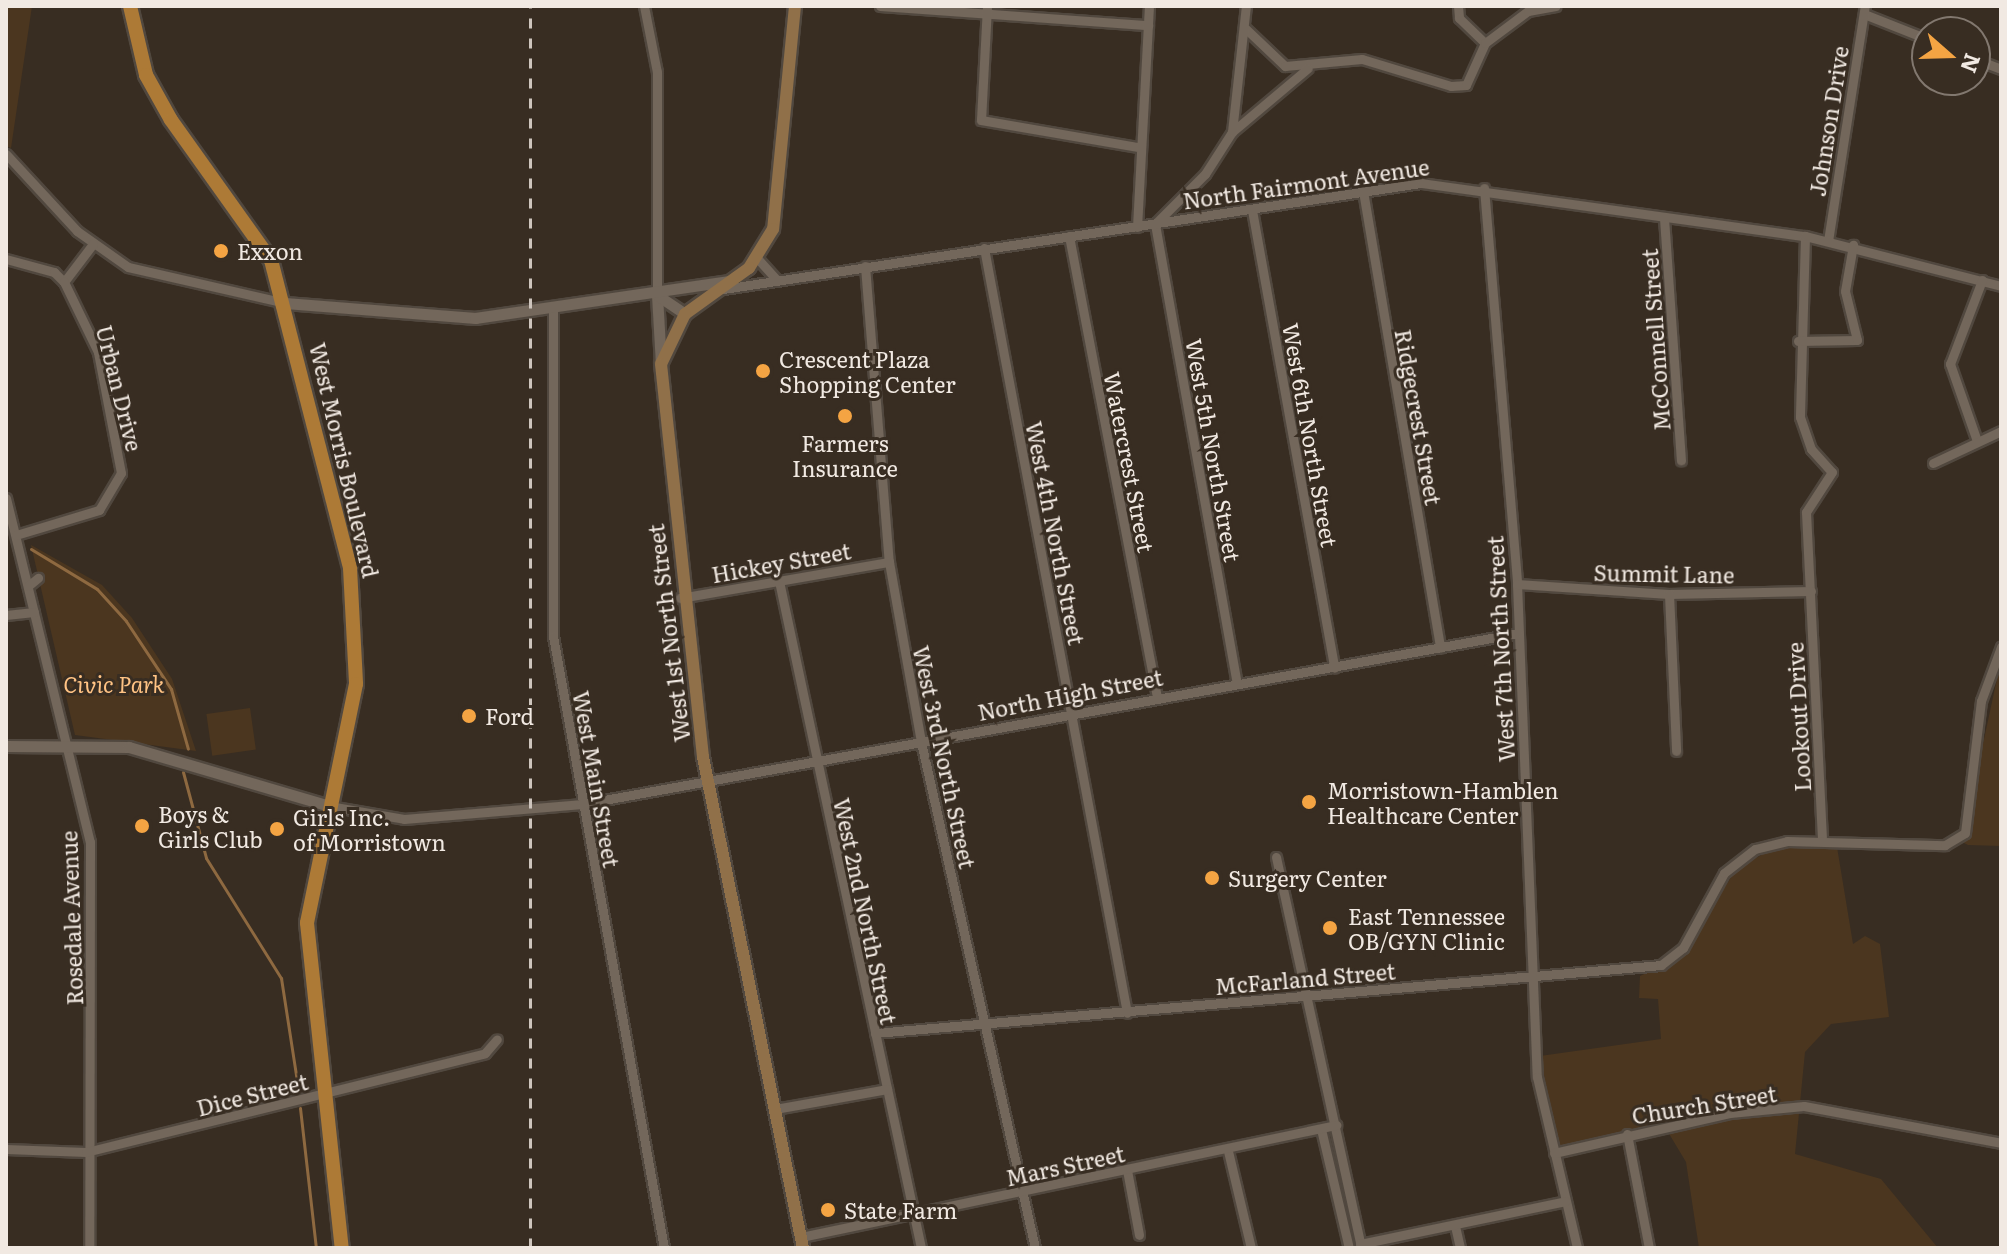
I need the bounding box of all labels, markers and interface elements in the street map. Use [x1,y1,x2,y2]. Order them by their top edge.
north arrow [1911,16,1991,96]
street label: Johnson Drive [1803,44,1853,198]
text: N [1953,49,1991,78]
street label: North Fairmont Avenue [1181,153,1431,213]
place label: Exxon [237,238,303,264]
marker: Exxon [212,242,230,260]
street label: McConnell Street [1635,248,1675,432]
street label: West 6th North Street [1278,321,1344,549]
street label: Urban Drive [92,322,148,454]
street label: Ridgecrest Street [1391,327,1447,507]
street label: West 5th North Street [1181,336,1247,564]
street label: West Morris Boulevard [305,340,385,580]
place label: Crescent Plaza Shopping Center [779,345,956,396]
marker: Crescent Plaza Shopping Center [754,362,772,380]
street label: Watercrest Street [1100,370,1160,554]
marker: Farmers Insurance [836,407,854,425]
street label: West 4th North Street [1021,419,1091,647]
place label: Farmers Insurance [792,429,898,480]
street label: West 1st North Street [642,523,694,743]
street label: West 7th North Street [1481,535,1519,763]
street label: Hickey Street [709,537,853,587]
street label: Summit Lane [1593,559,1735,587]
street label: Lookout Drive [1781,642,1815,792]
street label: West 3rd North Street [908,643,982,871]
street label: North High Street [975,663,1165,725]
park label: Civic Park [63,671,165,697]
street label: West Main Street [568,689,626,869]
place label: Ford [485,703,534,729]
marker: Ford [460,707,478,725]
place label: Morristown-Hamblen Healthcare Center [1327,776,1559,828]
marker: Morristown-Hamblen Healthcare Center [1298,791,1320,813]
street label: West 2nd North Street [829,795,903,1027]
place label: Boys & Girls Club [158,800,263,852]
place label: Girls Inc. of Morristown [293,803,446,854]
marker: Boys & Girls Club [133,817,151,835]
marker: Girls Inc. of Morristown [268,820,286,838]
street label: Rosedale Avenue [55,830,87,1006]
place label: Surgery Center [1228,865,1387,891]
marker: Surgery Center [1203,869,1221,887]
place label: East Tennessee OB/GYN Clinic [1348,902,1505,954]
marker: East Tennessee OB/GYN Clinic [1319,917,1341,939]
street label: McFarland Street [1214,957,1396,999]
street label: Dice Street [194,1067,310,1121]
street label: Church Street [1630,1080,1778,1128]
street label: Mars Street [1003,1140,1127,1190]
place label: State Farm [844,1197,957,1223]
marker: State Farm [819,1201,837,1219]

